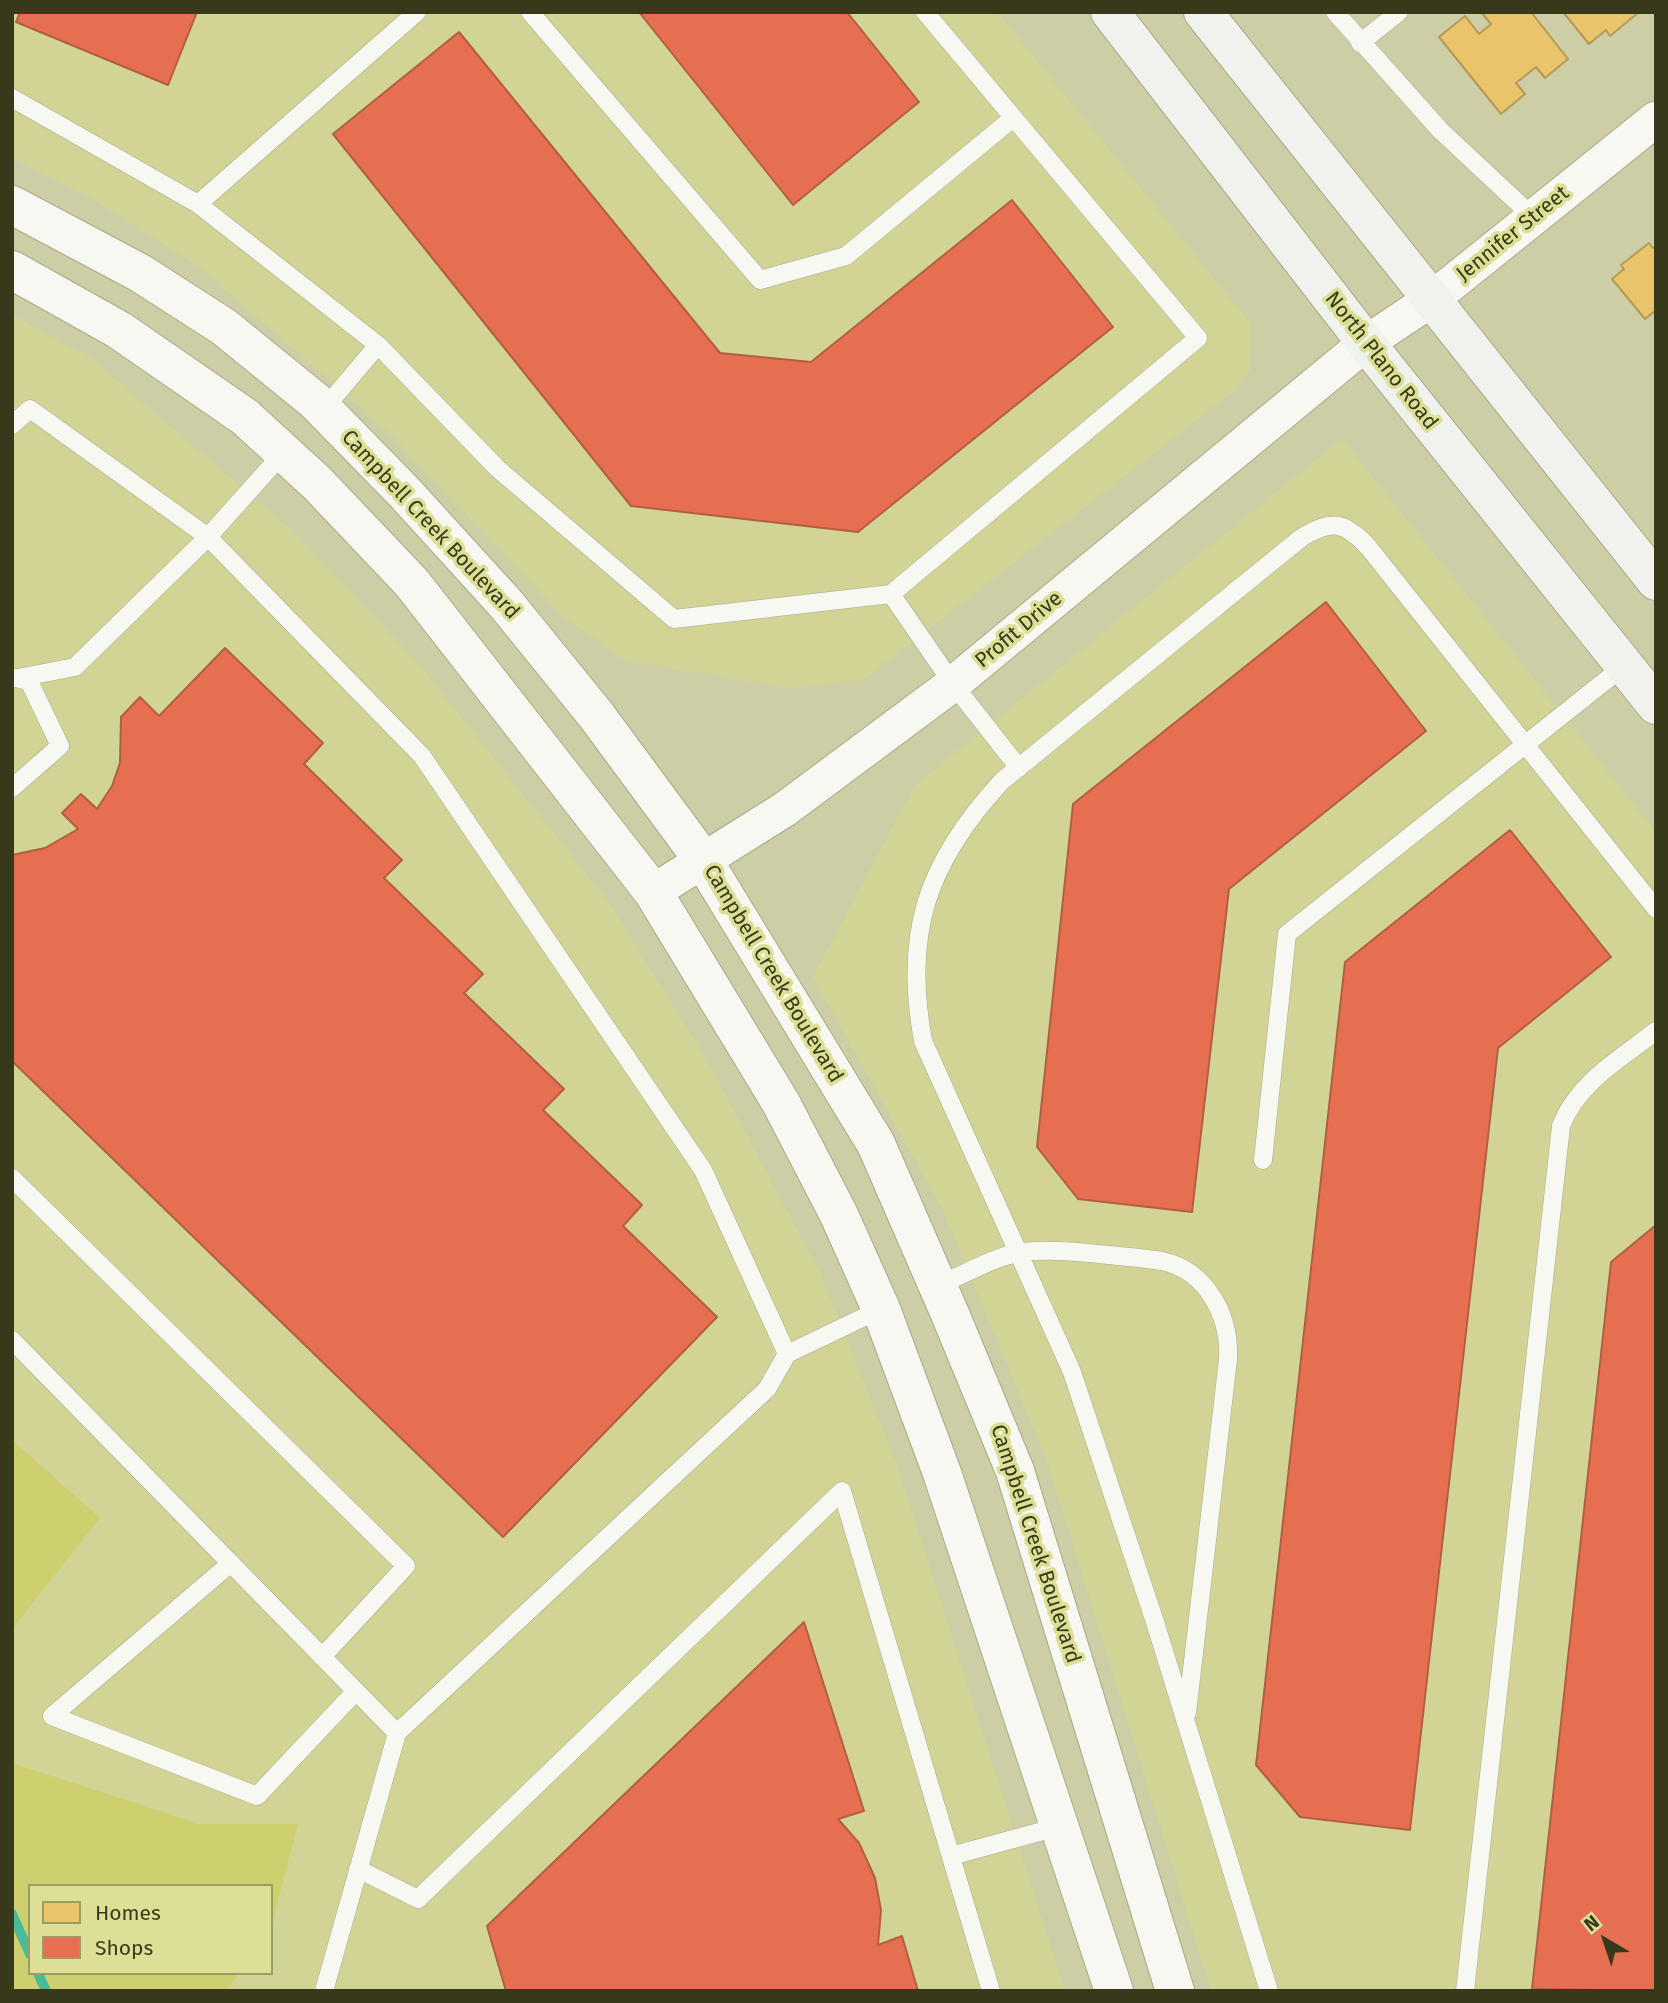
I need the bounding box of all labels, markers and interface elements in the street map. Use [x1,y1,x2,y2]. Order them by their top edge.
street label: Jennifer Street [1452,181,1574,287]
street label: North Plano Road [1319,287,1443,435]
street label: Campbell Creek Boulevard [336,425,524,625]
street label: Profit Drive [970,586,1068,674]
street label: Campbell Creek Boulevard [698,861,848,1087]
street label: Campbell Creek Boulevard [984,1421,1086,1667]
legend [28,1884,273,1975]
text: Homes [95,1900,161,1926]
north arrow [1570,1905,1640,1975]
text: N [1579,1910,1604,1936]
text: Shops [95,1935,153,1961]

